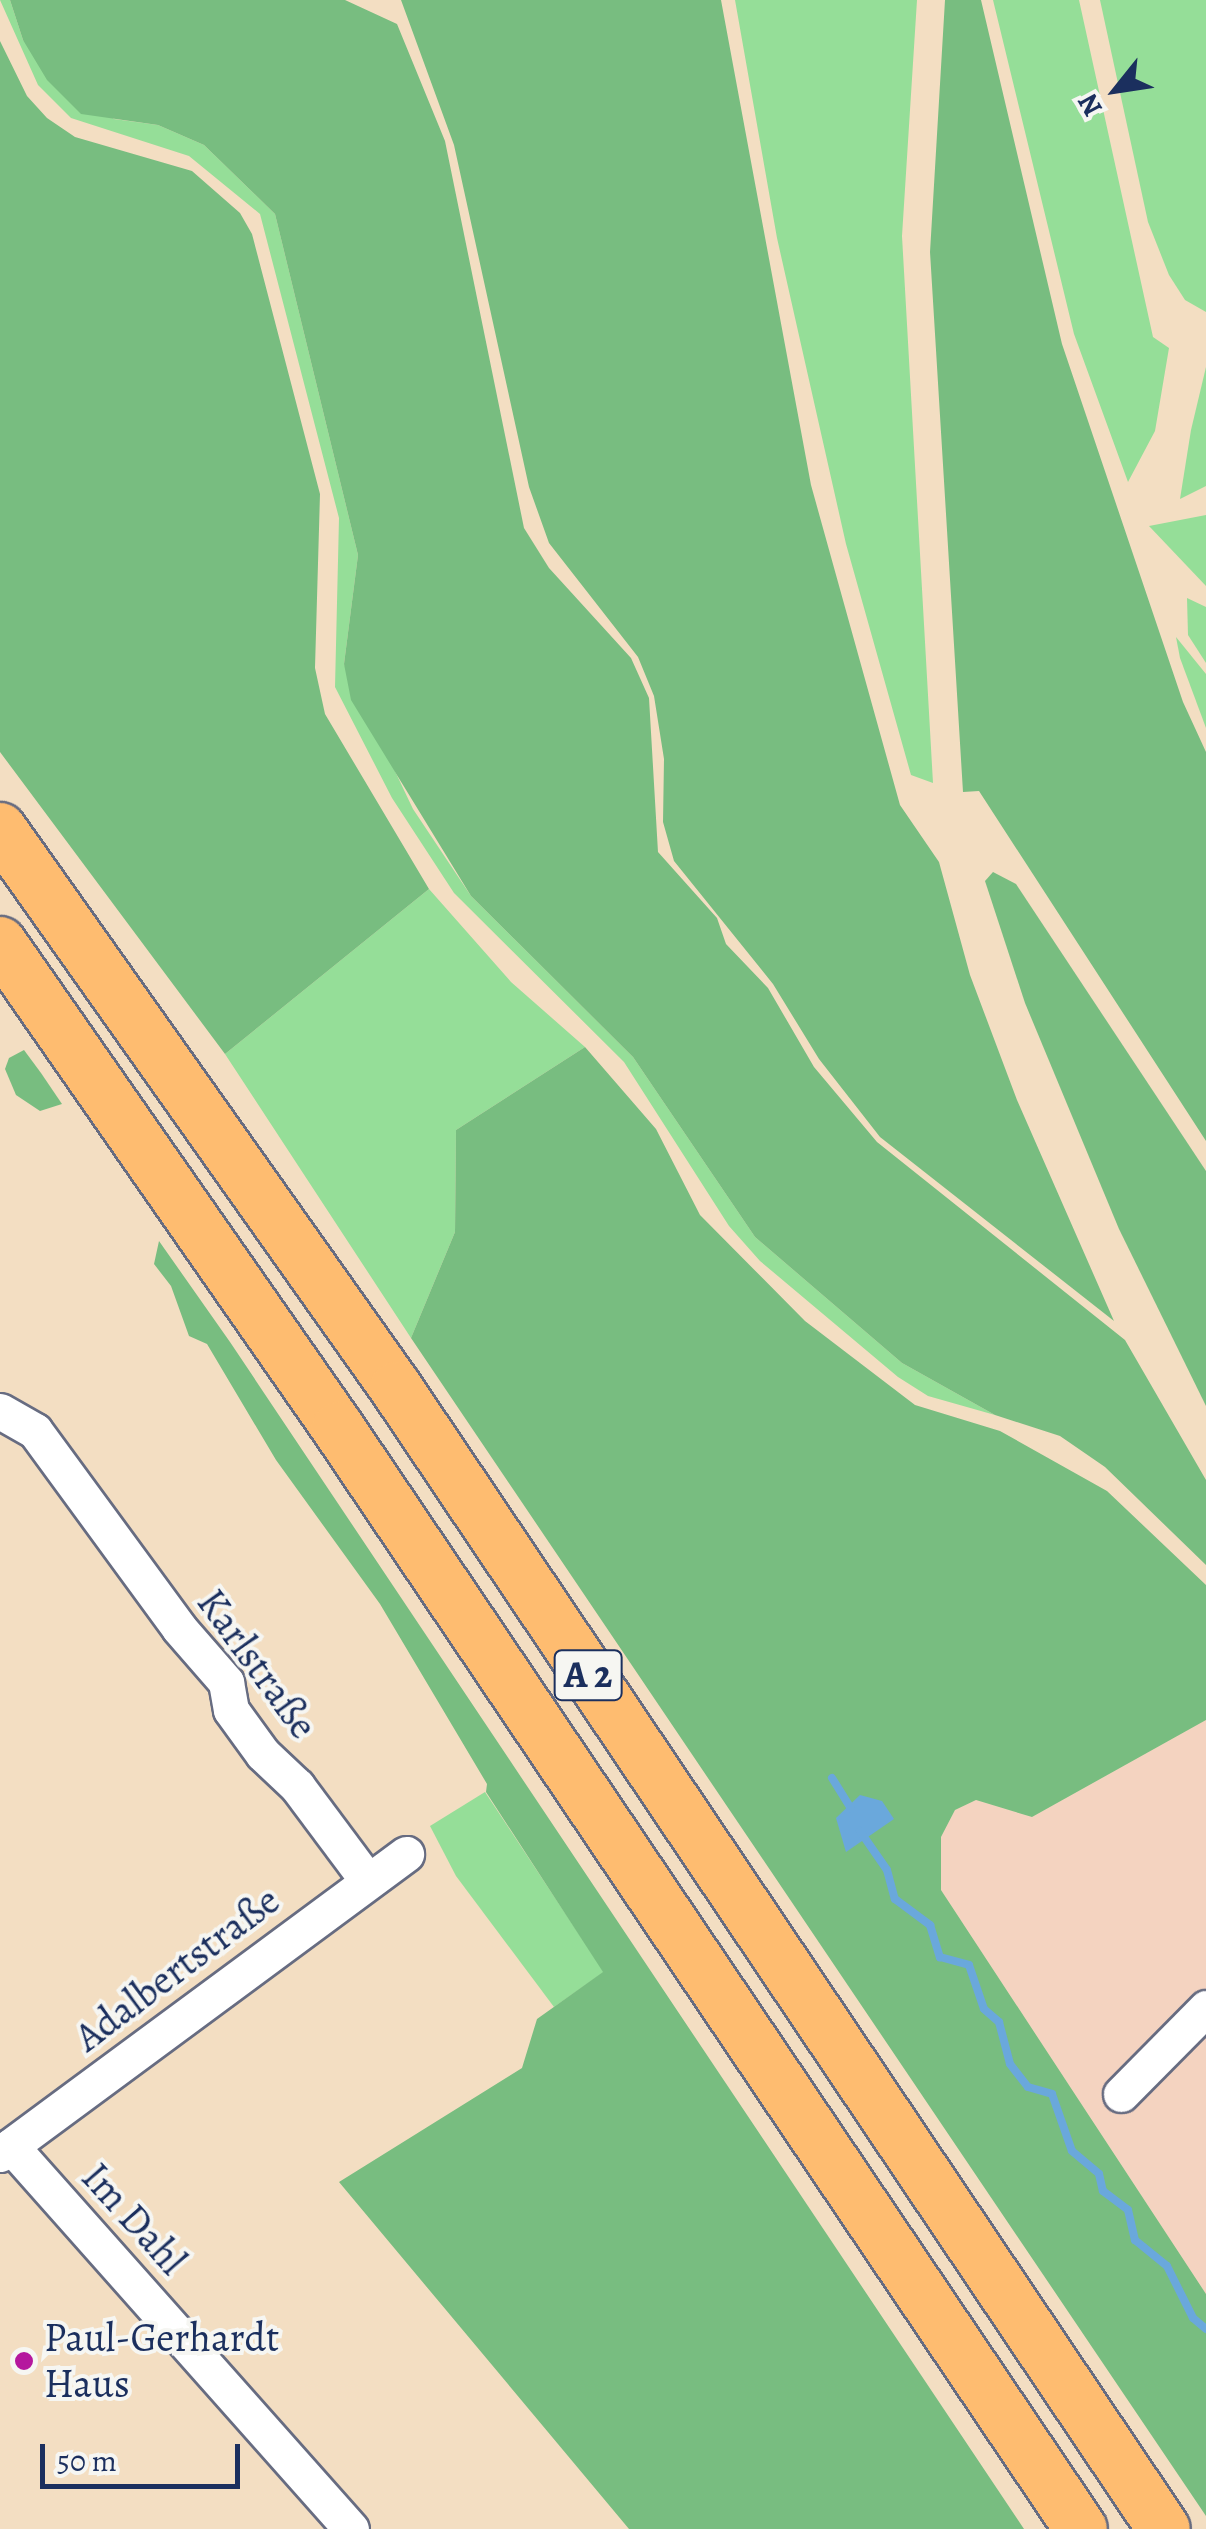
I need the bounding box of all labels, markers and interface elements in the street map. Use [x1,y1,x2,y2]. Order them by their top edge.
north arrow [1066,40,1166,140]
text: N [1068,87,1112,123]
street label: Karlstraße [187,1580,327,1748]
road number: A 2 [553,1642,623,1708]
street label: Adalbertstraße [65,1876,289,2062]
street label: Im Dahl [72,2153,196,2285]
place label: Paul-Gerhardt Haus [44,2314,279,2408]
marker: Paul-Gerhardt Haus [13,2350,35,2372]
scale bar [45,2424,245,2486]
text: 50 m [57,2441,117,2481]

